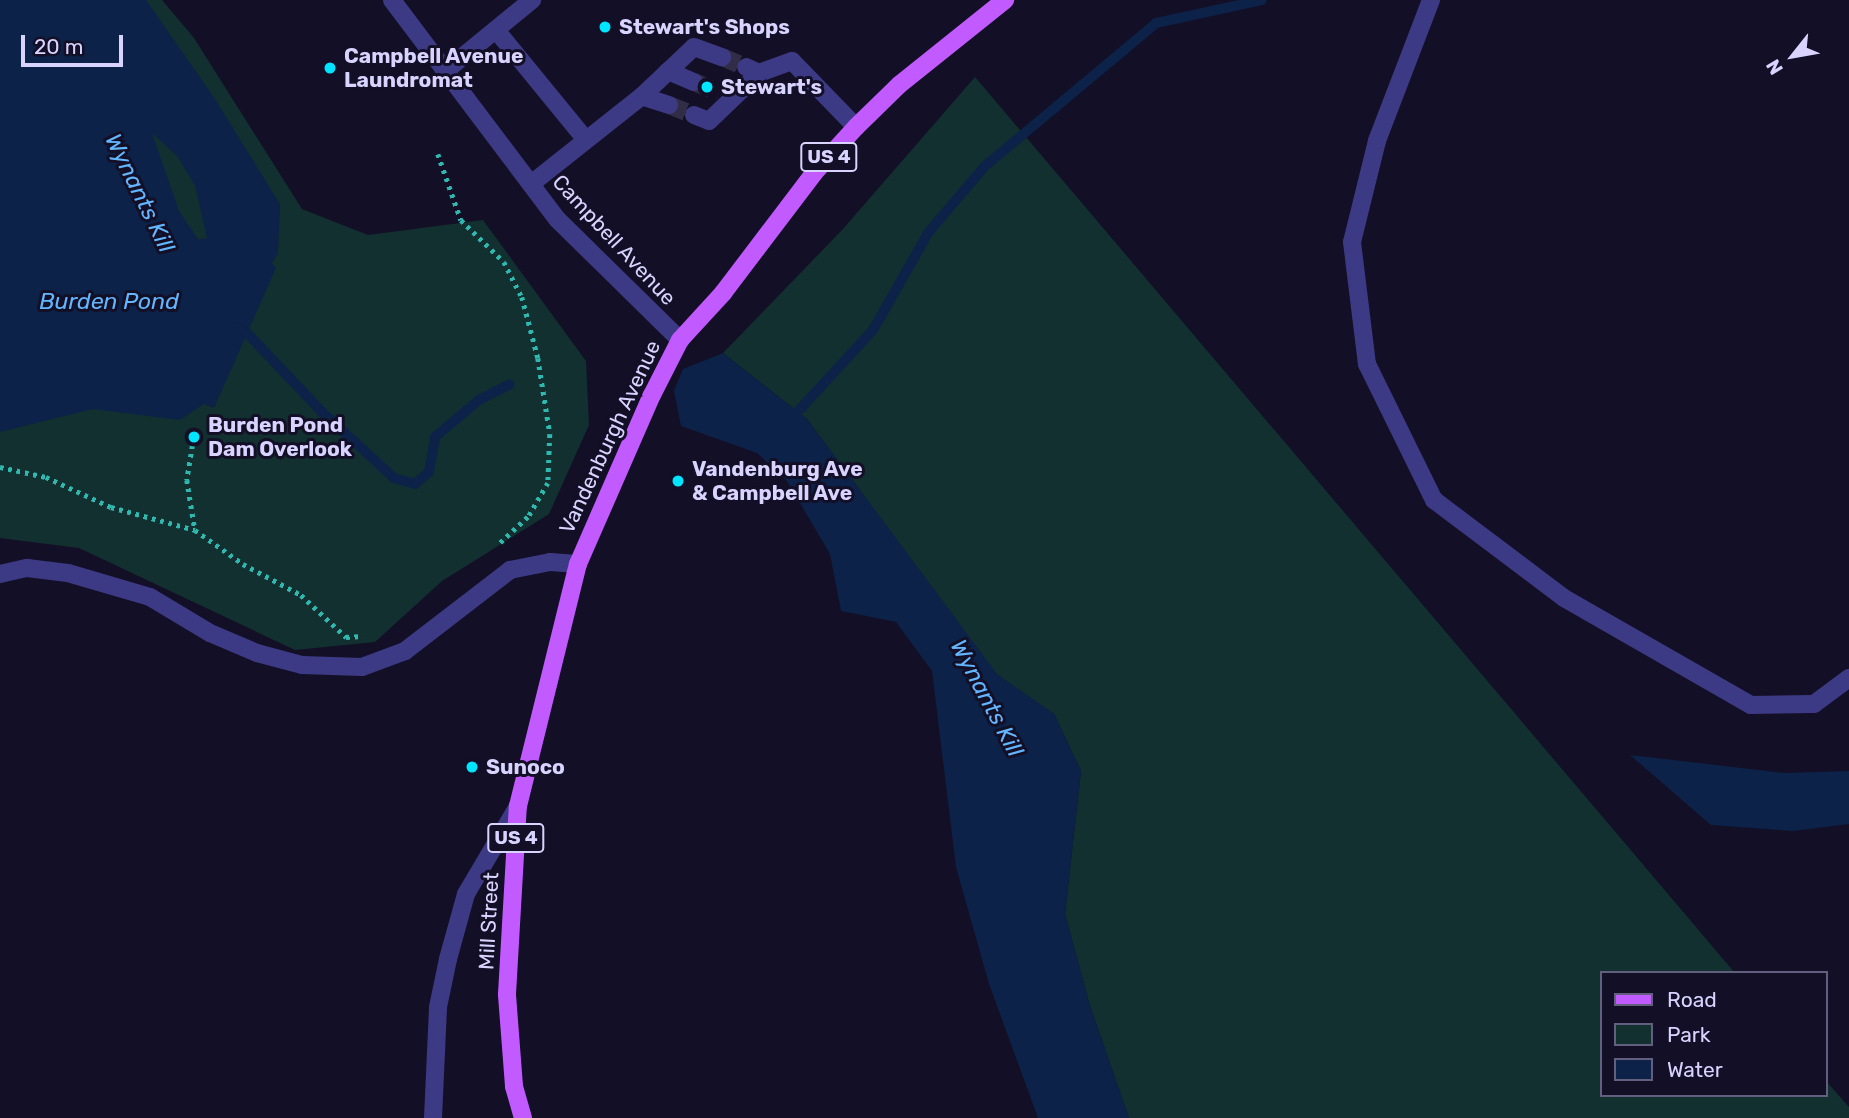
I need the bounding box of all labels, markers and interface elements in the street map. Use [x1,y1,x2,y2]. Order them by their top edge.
place label: Stewart's Shops [619,14,790,40]
marker: Stewart's Shops [597,19,613,35]
scale bar [24,21,126,65]
north arrow [1758,21,1828,91]
text: 20 m [34,34,83,59]
place label: Campbell Avenue Laundromat [344,43,524,93]
text: N [1761,55,1788,79]
marker: Campbell Avenue Laundromat [322,60,338,76]
place label: Stewart's [721,74,822,100]
marker: Stewart's [699,79,715,95]
water label: Wynants Kill [99,129,181,257]
road number: US 4 [799,141,859,172]
street label: Campbell Avenue [547,169,681,311]
water label: Burden Pond [39,287,179,315]
street label: Vandenburgh Avenue [554,336,666,538]
place label: Burden Pond Dam Overlook [208,412,352,462]
marker: Burden Pond Dam Overlook [186,429,202,445]
place label: Vandenburg Ave & Campbell Ave [692,456,863,506]
marker: Vandenburg Ave & Campbell Ave [670,473,686,489]
water label: Wynants Kill [945,635,1029,761]
place label: Sunoco [486,754,565,780]
marker: Sunoco [464,759,480,775]
road number: US 4 [486,822,546,853]
street label: Mill Street [474,871,504,971]
legend [1601,971,1828,1097]
text: Road [1667,987,1717,1012]
text: Park [1667,1022,1711,1047]
text: Water [1667,1057,1723,1082]

